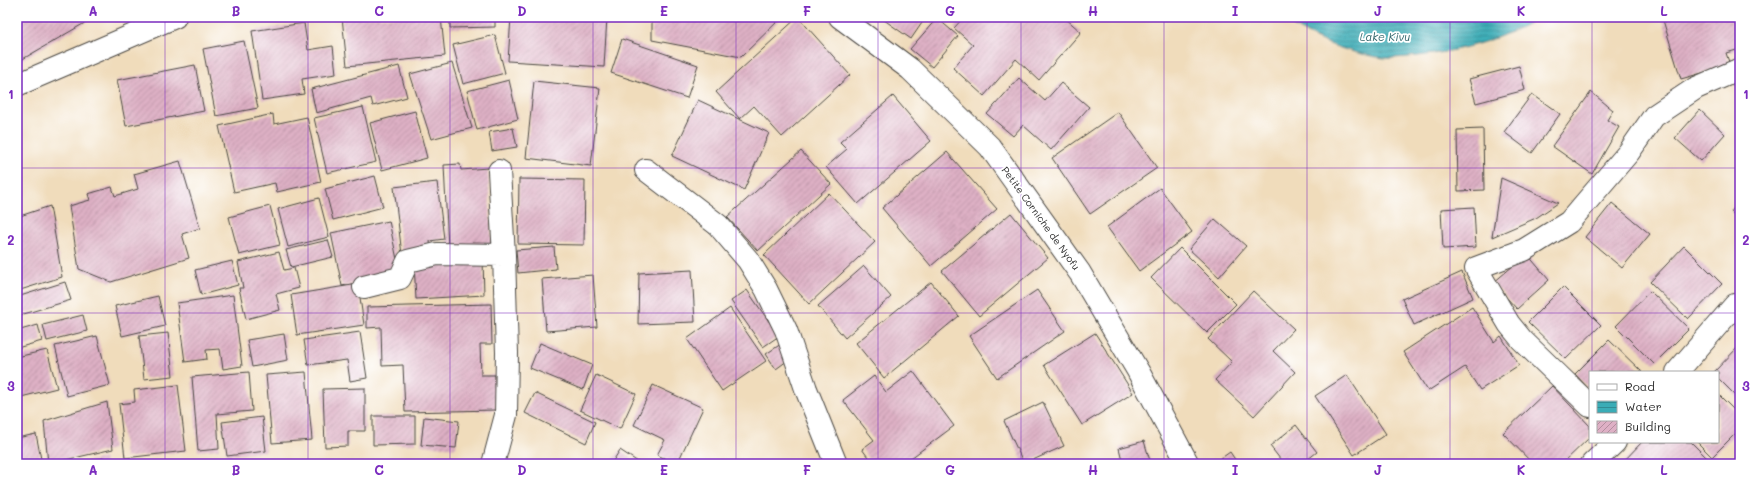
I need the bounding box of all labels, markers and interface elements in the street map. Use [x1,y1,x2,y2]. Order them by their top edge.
text: A [88,2,98,19]
text: B [232,2,241,19]
text: C [374,2,384,19]
text: D [517,2,527,19]
text: E [660,2,668,19]
text: F [803,2,811,19]
text: G [945,2,955,19]
text: H [1088,2,1098,19]
text: I [1232,2,1239,19]
text: J [1374,2,1382,19]
text: K [1517,2,1526,19]
text: L [1660,2,1668,19]
water label: Lake Kivu [1360,29,1410,44]
text: 1 [8,85,14,102]
text: 1 [1743,85,1749,102]
street label: Petite Corniche de Nyofu [999,163,1083,273]
text: 2 [7,231,15,248]
text: 2 [1742,231,1750,248]
legend [1589,371,1719,443]
text: 3 [7,377,15,394]
text: 3 [1742,377,1750,394]
text: Road [1625,378,1655,394]
text: Water [1625,398,1662,414]
text: Building [1625,418,1671,434]
text: A [88,461,98,478]
text: B [232,461,241,478]
text: C [374,461,384,478]
text: D [517,461,527,478]
text: E [660,461,668,478]
text: F [803,461,811,478]
text: G [945,461,955,478]
text: H [1088,461,1098,478]
text: I [1232,461,1239,478]
text: J [1374,461,1382,478]
text: K [1517,461,1526,478]
text: L [1660,461,1668,478]

